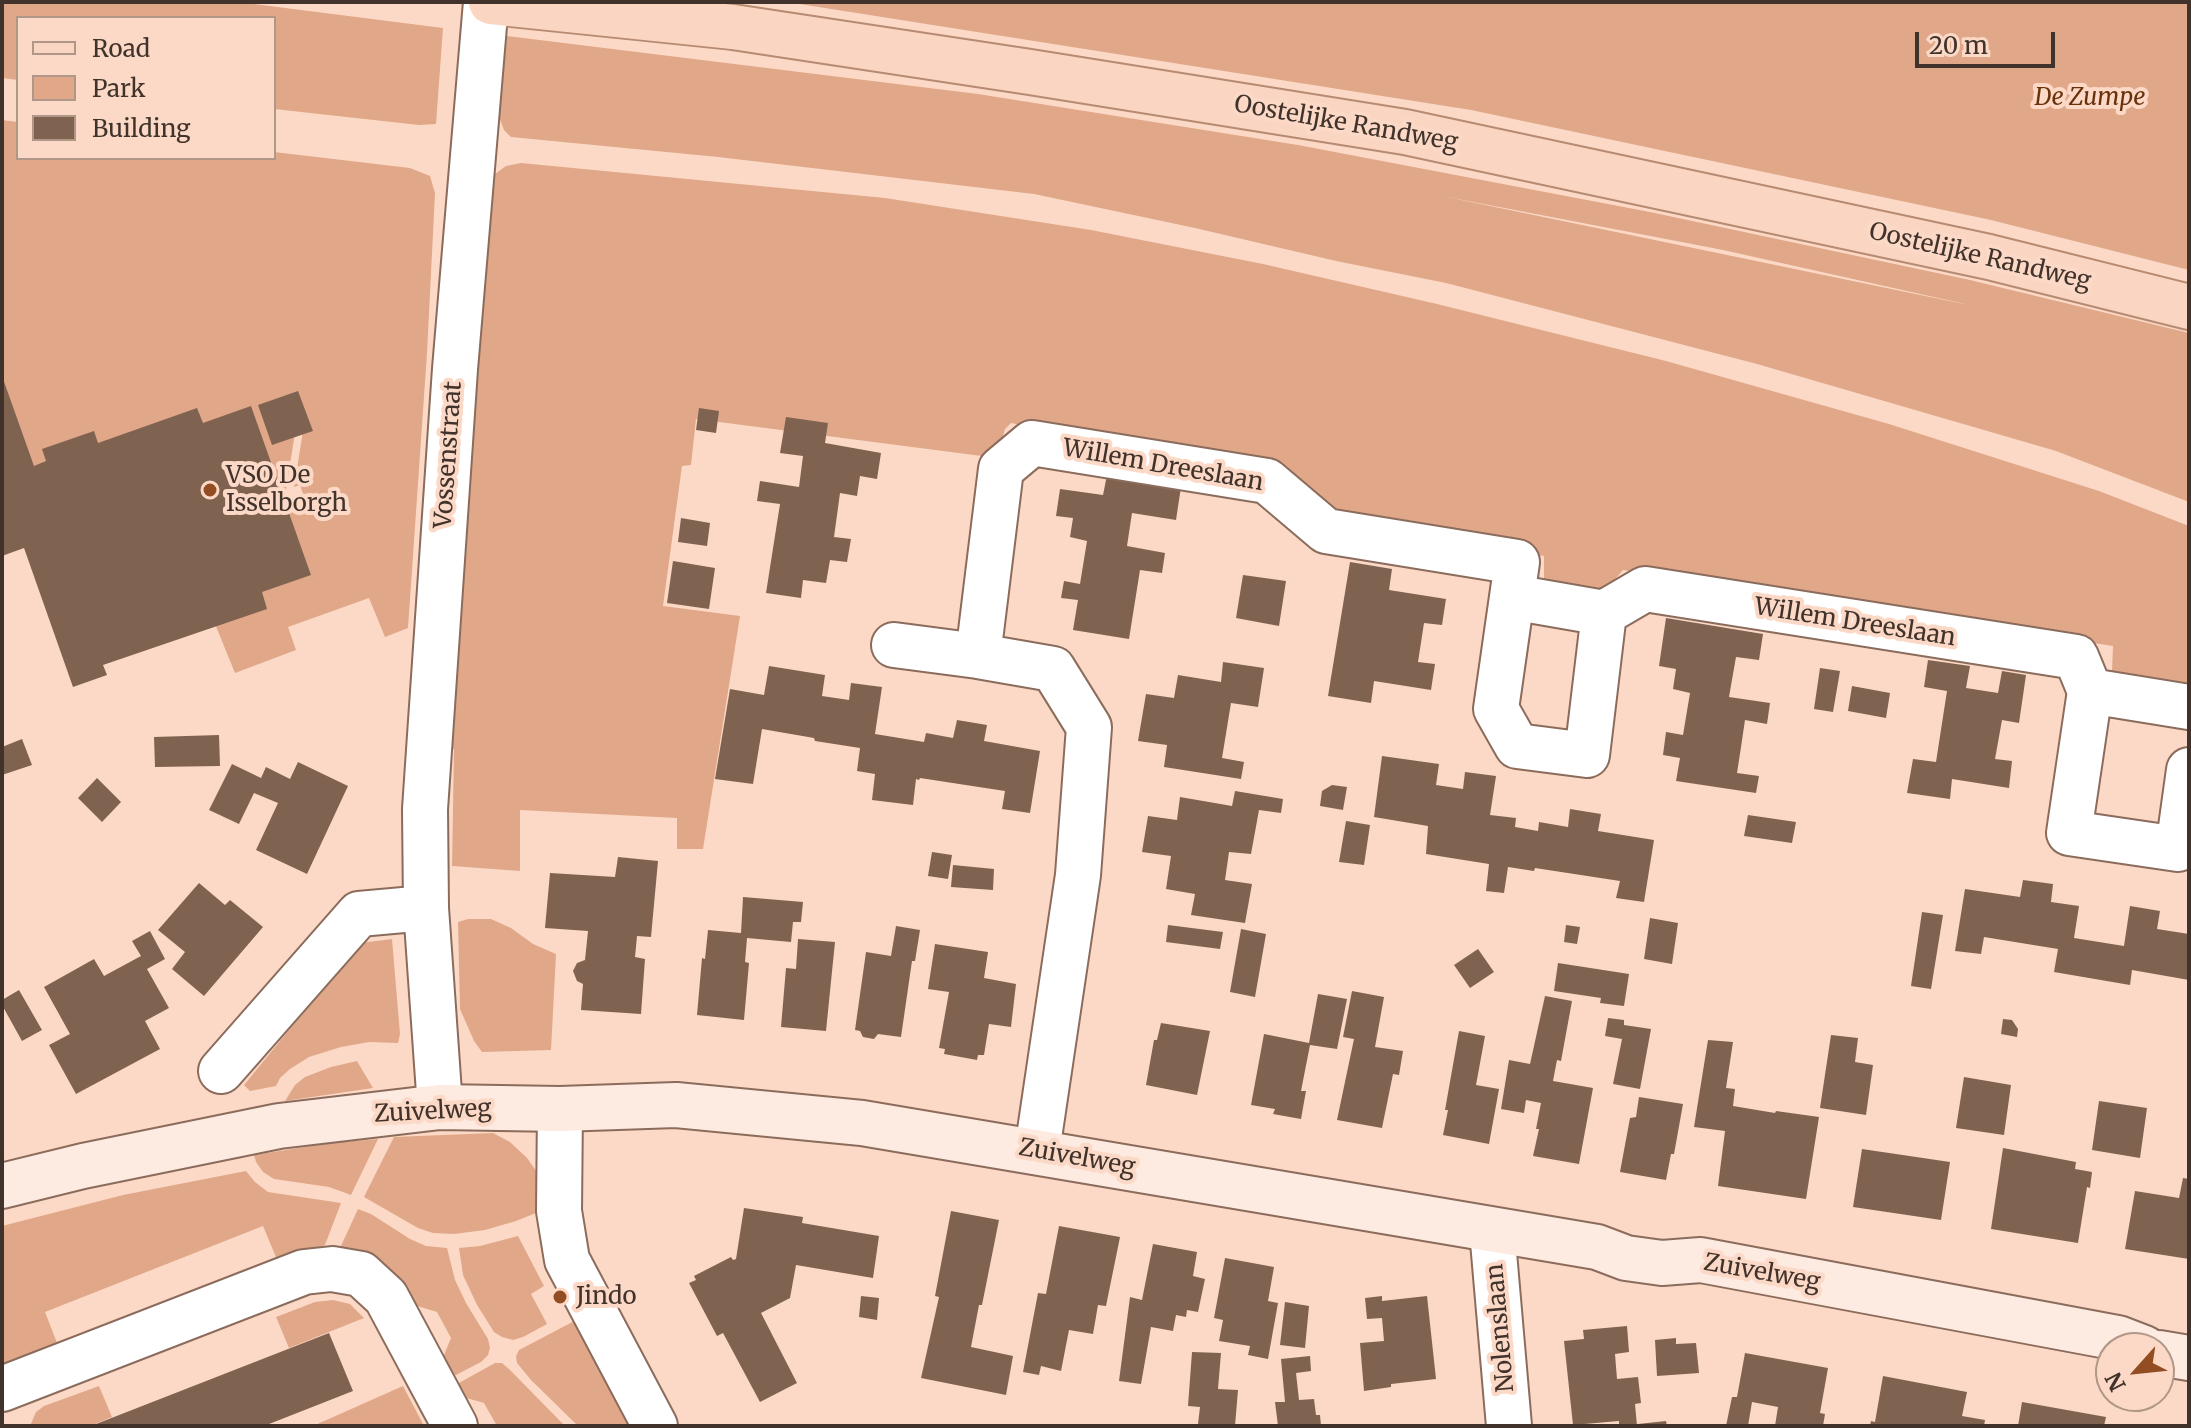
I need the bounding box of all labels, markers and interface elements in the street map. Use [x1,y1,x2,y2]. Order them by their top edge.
legend [16,16,276,160]
scale bar [1919,16,2059,66]
text: 20 m [1929,30,1988,61]
text: Road [92,33,150,64]
text: Park [92,73,145,104]
park label: De Zumpe [2035,84,2145,112]
street label: Oostelijke Randweg [1232,90,1460,158]
text: Building [92,113,191,144]
street label: Oostelijke Randweg [1866,217,2094,297]
street label: Vossenstraat [429,380,469,530]
street label: Willem Dreeslaan [1060,434,1266,498]
place label: VSO De Isselborgh [226,462,347,518]
marker: VSO De Isselborgh [201,481,219,499]
street label: Willem Dreeslaan [1752,593,1958,653]
street label: Zuivelweg [373,1095,493,1129]
street label: Zuivelweg [1017,1134,1137,1182]
street label: Zuivelweg [1702,1249,1822,1297]
street label: Nolenslaan [1481,1263,1521,1393]
place label: Jindo [576,1283,637,1311]
marker: Jindo [551,1288,569,1306]
north arrow [2095,1332,2175,1412]
text: N [2099,1368,2132,1396]

